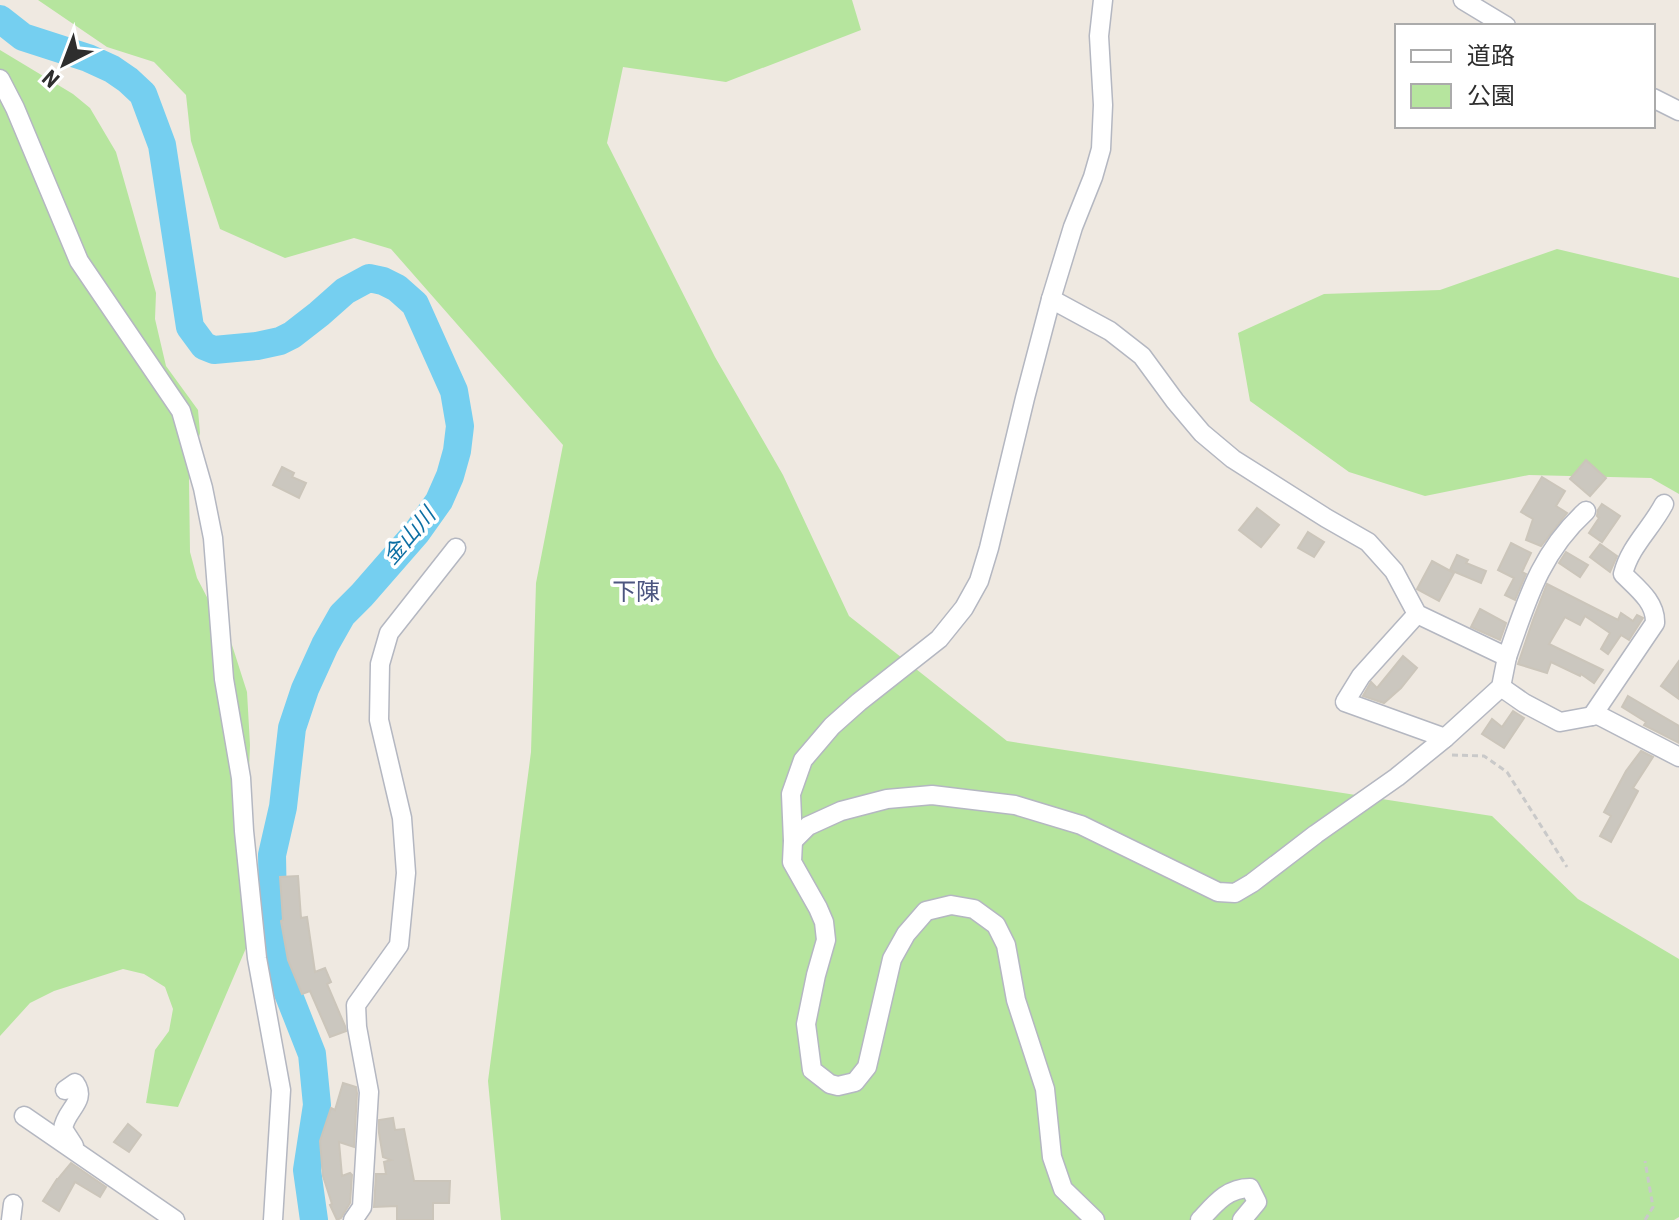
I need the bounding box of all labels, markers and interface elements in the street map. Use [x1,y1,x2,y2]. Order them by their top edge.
north arrow [24,24,104,104]
legend [1395,24,1655,128]
text: 道路 [1467,42,1515,70]
text: N [38,65,64,92]
text: 公園 [1467,82,1515,110]
water label: 金山川 [378,501,441,569]
district label: 下陳 [612,578,660,606]

